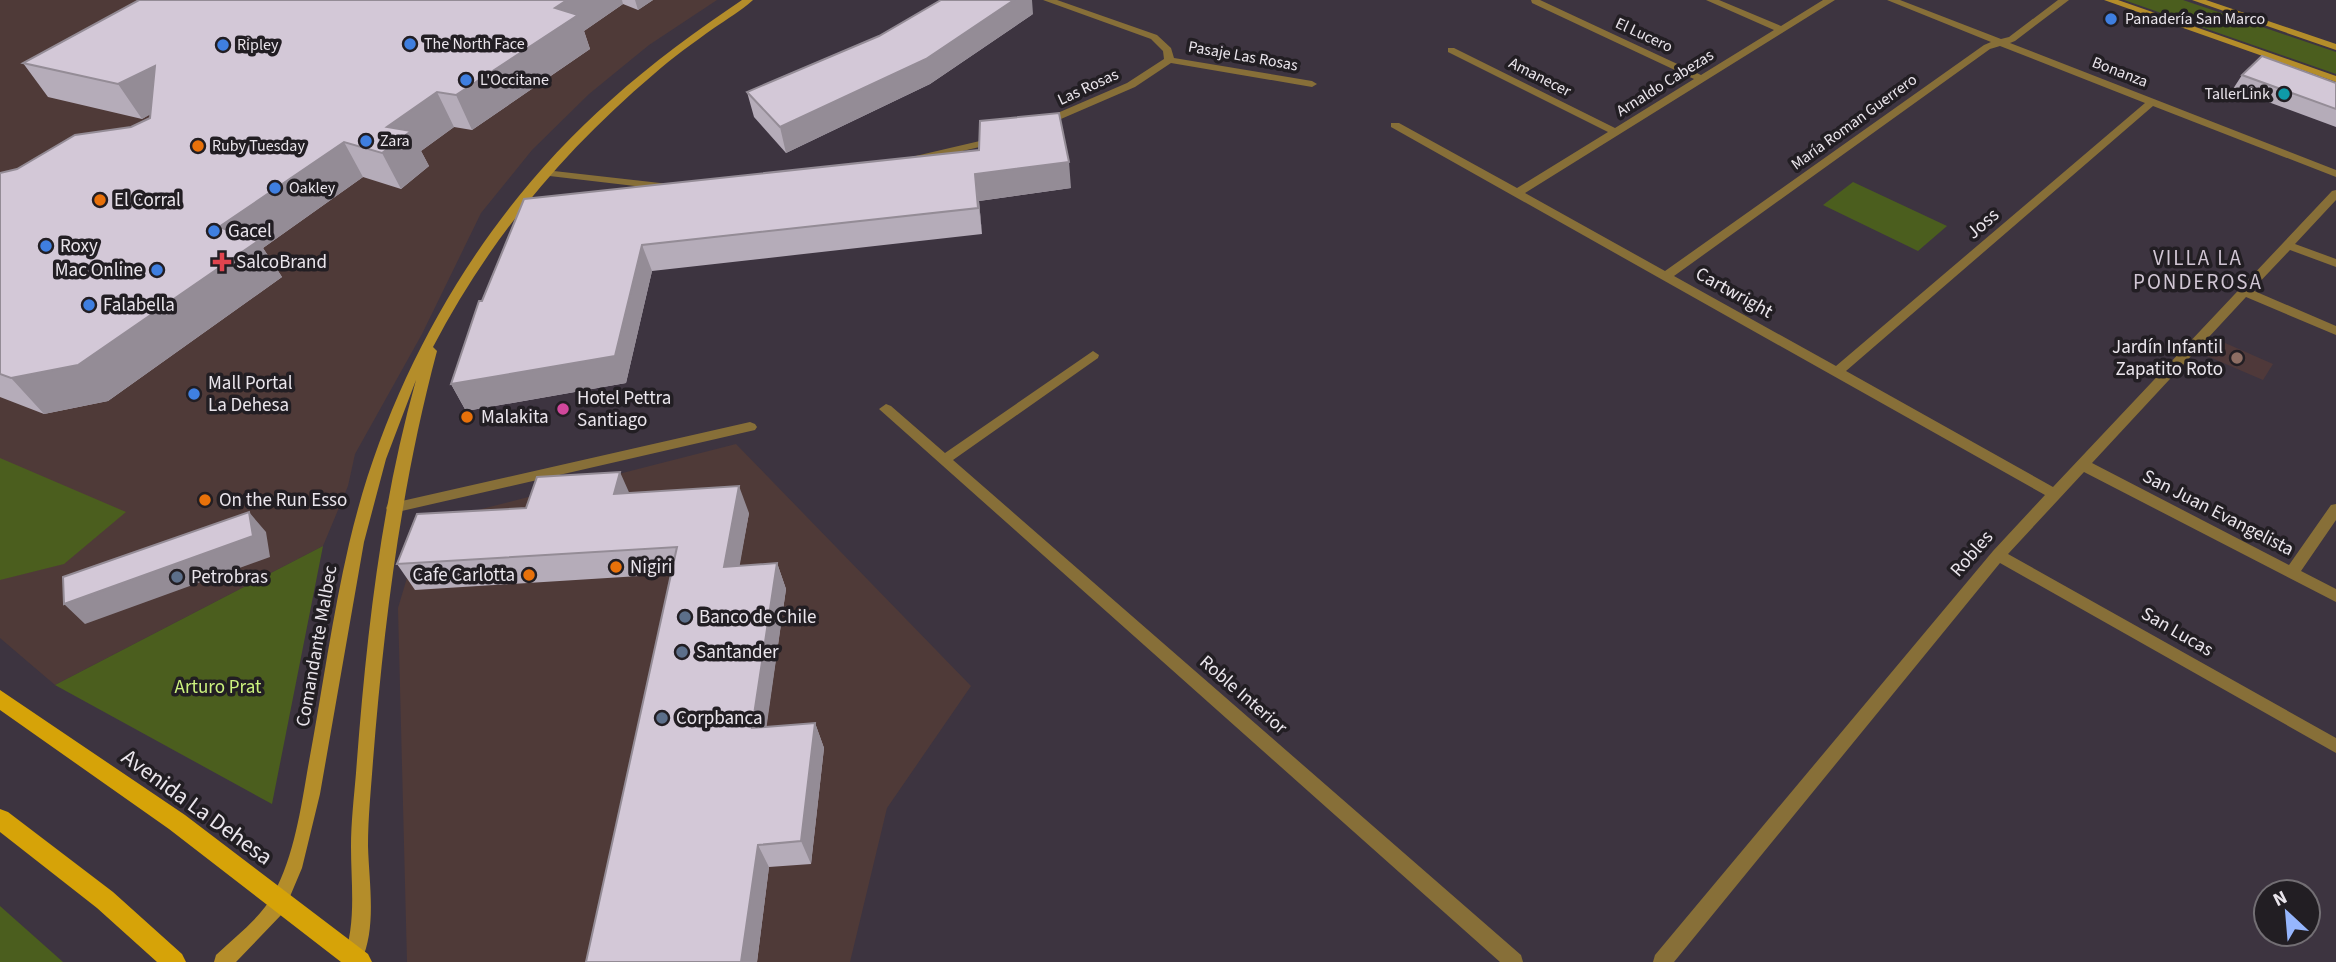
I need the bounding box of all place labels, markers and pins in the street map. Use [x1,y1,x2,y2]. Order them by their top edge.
place label: Panadería San Marco [2125,8,2265,30]
marker: Panadería San Marco [2103,11,2119,27]
place label: The North Face [424,33,525,55]
place label: Ripley [237,34,279,56]
marker: The North Face [402,36,418,52]
marker: Ripley [215,37,231,53]
place label: L'Occitane [480,69,549,91]
marker: L'Occitane [458,72,474,88]
place label: TallerLink [2204,83,2270,105]
marker: TallerLink [2276,86,2292,102]
place label: Zara [380,130,410,152]
marker: Zara [358,133,374,149]
place label: Ruby Tuesday [212,135,305,157]
marker: Ruby Tuesday [190,138,206,154]
place label: Oakley [289,177,336,199]
marker: Oakley [267,180,283,196]
place label: El Corral [114,187,181,214]
marker: El Corral [92,192,108,208]
place label: Gacel [228,218,272,245]
marker: Gacel [206,223,222,239]
place label: Roxy [60,233,98,260]
marker: Roxy [38,238,54,254]
place label: SalcoBrand [236,249,327,276]
marker: SalcoBrand [214,254,230,270]
place label: Mac Online [55,257,143,284]
marker: Mac Online [149,262,165,278]
place label: Falabella [103,292,175,319]
marker: Falabella [81,297,97,313]
place label: Jardín Infantil Zapatito Roto [2112,334,2223,383]
marker: Jardín Infantil Zapatito Roto [2229,350,2245,366]
place label: Mall Portal La Dehesa [208,370,293,419]
place label: Hotel Pettra Santiago [577,385,671,434]
marker: Mall Portal La Dehesa [186,386,202,402]
marker: Hotel Pettra Santiago [555,401,571,417]
place label: Malakita [481,404,548,431]
marker: Malakita [459,409,475,425]
place label: On the Run Esso [219,487,347,514]
marker: On the Run Esso [197,492,213,508]
place label: Nigiri [630,554,672,581]
marker: Nigiri [608,559,624,575]
place label: Cafe Carlotta [413,562,515,589]
place label: Petrobras [191,564,268,591]
marker: Cafe Carlotta [521,567,537,583]
marker: Petrobras [169,569,185,585]
place label: Banco de Chile [699,604,816,631]
marker: Banco de Chile [677,609,693,625]
place label: Santander [696,639,779,666]
marker: Santander [674,644,690,660]
place label: Corpbanca [676,705,763,732]
marker: Corpbanca [654,710,670,726]

